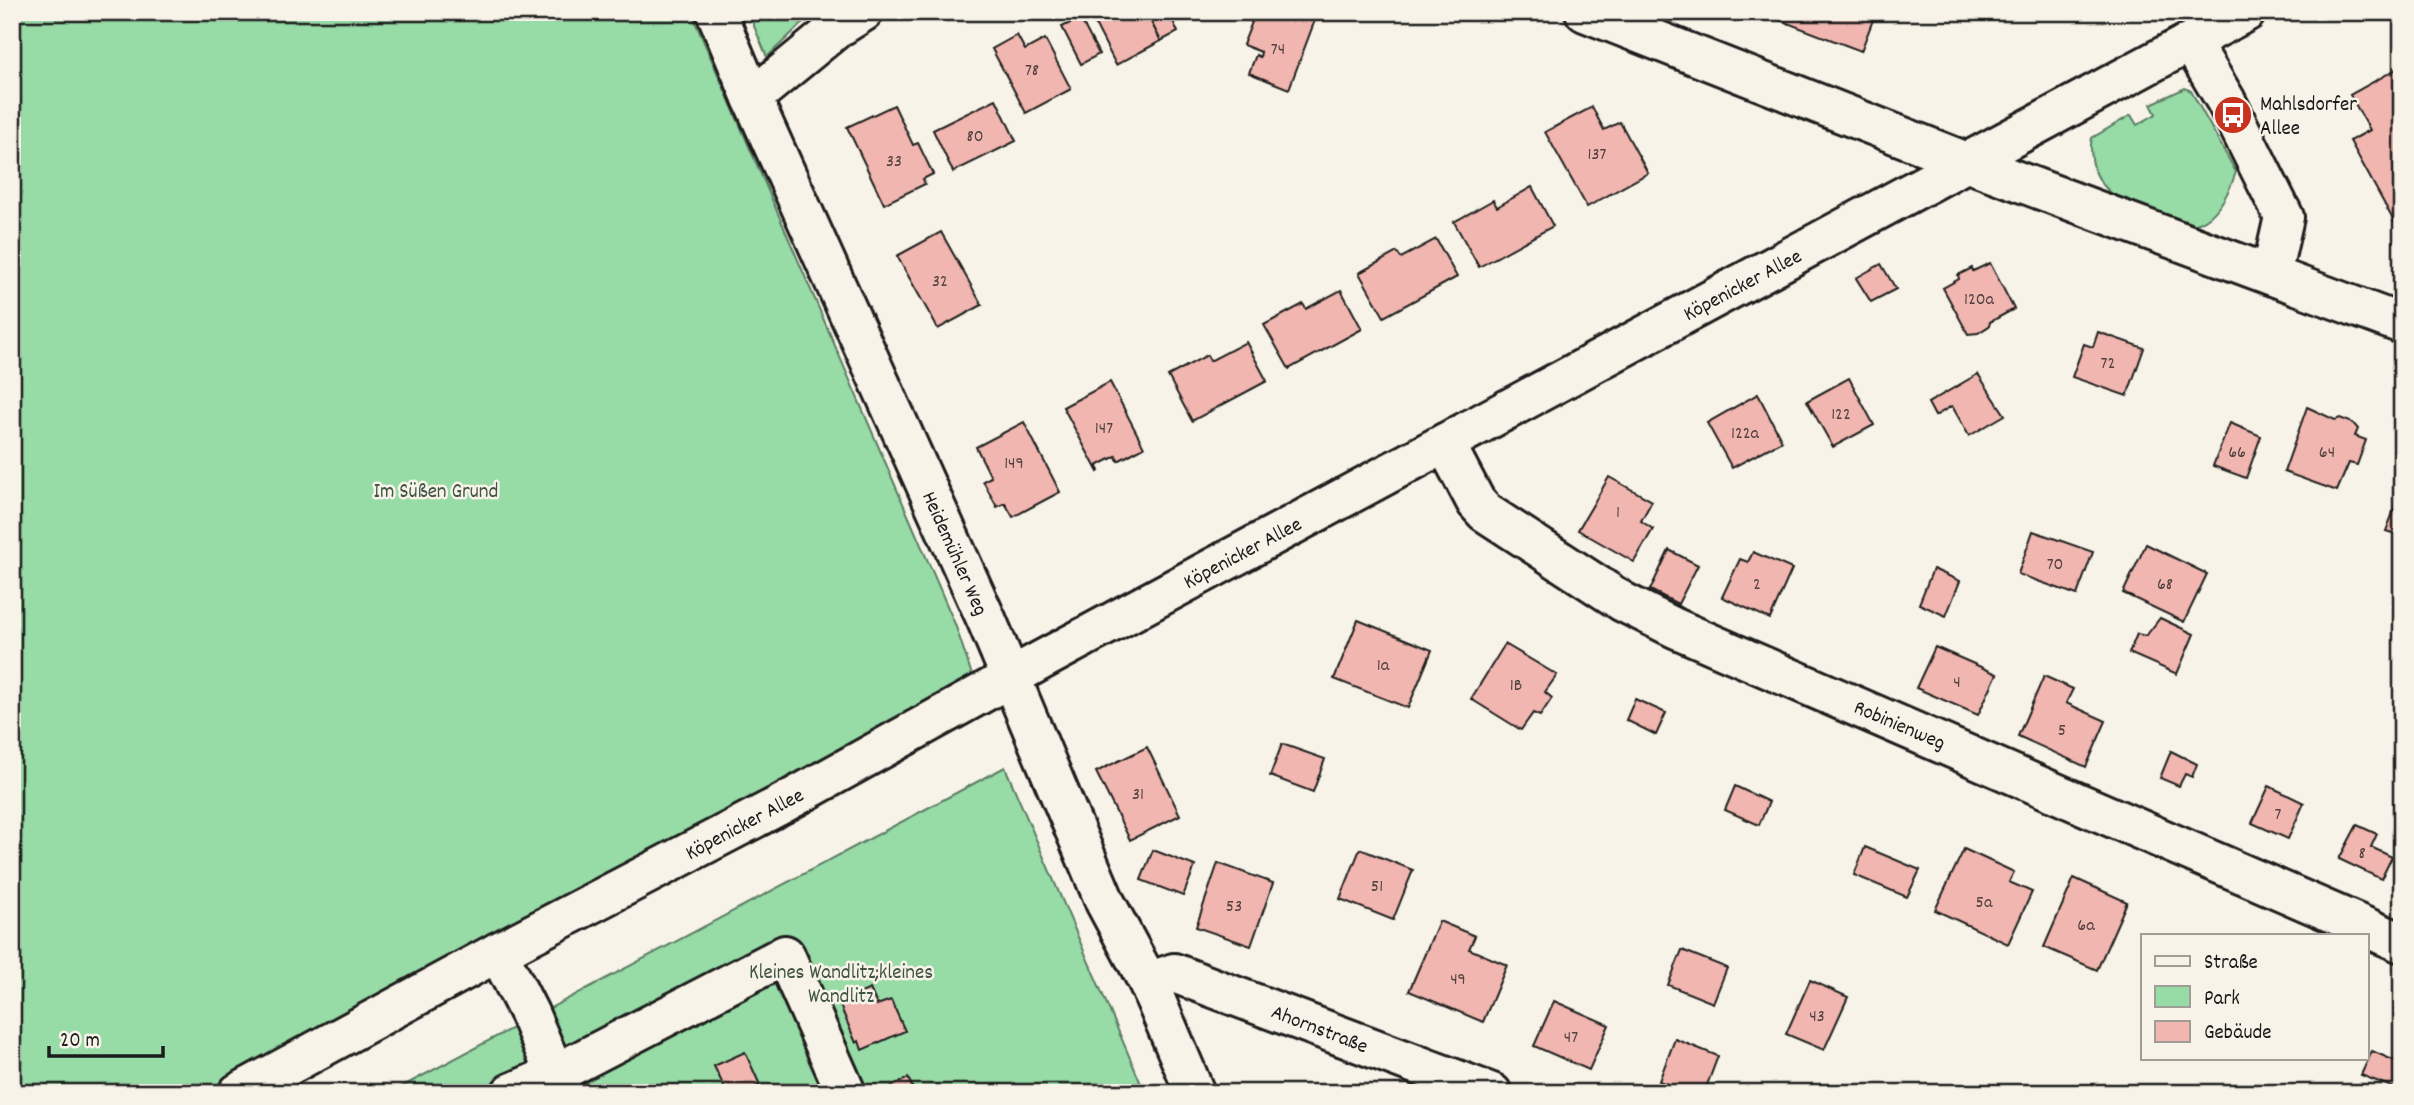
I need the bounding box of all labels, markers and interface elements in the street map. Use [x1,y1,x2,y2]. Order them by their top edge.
house number: 74 [1271,38,1285,63]
house number: 78 [1025,59,1039,84]
place label: Mahlsdorfer Allee [2260,91,2357,145]
bus stop icon: Mahlsdorfer Allee [2212,94,2254,136]
house number: 80 [966,125,984,150]
house number: 137 [1588,143,1607,168]
house number: 33 [886,150,902,175]
street label: Köpenicker Allee [1679,243,1808,330]
house number: 32 [932,270,948,295]
house number: 120a [1964,288,1995,313]
house number: 72 [2101,352,2115,377]
house number: 122 [1831,403,1851,428]
house number: 147 [1095,417,1113,442]
house number: 122a [1731,422,1760,447]
house number: 66 [2228,441,2246,466]
house number: 64 [2319,441,2335,466]
house number: 149 [1004,452,1024,477]
park label: Im Süßen Grund [374,478,498,508]
street label: Heidemühler Weg [912,487,994,621]
house number: 1 [1616,501,1620,526]
street label: Köpenicker Allee [1179,511,1308,598]
house number: 70 [2047,553,2063,578]
house number: 2 [1753,573,1761,598]
house number: 68 [2157,573,2173,598]
house number: 1a [1377,654,1390,679]
house number: 4 [1953,671,1961,696]
house number: 1B [1510,674,1522,699]
street label: Robinienweg [1848,694,1949,760]
house number: 5 [2058,719,2066,744]
street label: Köpenicker Allee [681,782,810,869]
house number: 31 [1132,783,1144,808]
house number: 7 [2275,803,2282,828]
house number: 8 [2358,842,2366,867]
house number: 51 [1371,875,1383,900]
house number: 5a [1976,891,1993,916]
house number: 53 [1226,895,1242,920]
house number: 6a [2077,914,2095,939]
legend [2141,934,2368,1060]
text: Straße [2204,949,2258,979]
park label: Kleines Wandlitz;kleines Wandlitz [749,959,933,1013]
house number: 49 [1450,968,1466,993]
text: Park [2204,985,2240,1015]
street label: Ahornstraße [1266,999,1372,1063]
house number: 43 [1809,1005,1825,1030]
scale bar [49,1014,163,1058]
text: Gebäude [2204,1019,2272,1049]
house number: 47 [1564,1026,1578,1051]
text: 20 m [60,1027,100,1057]

